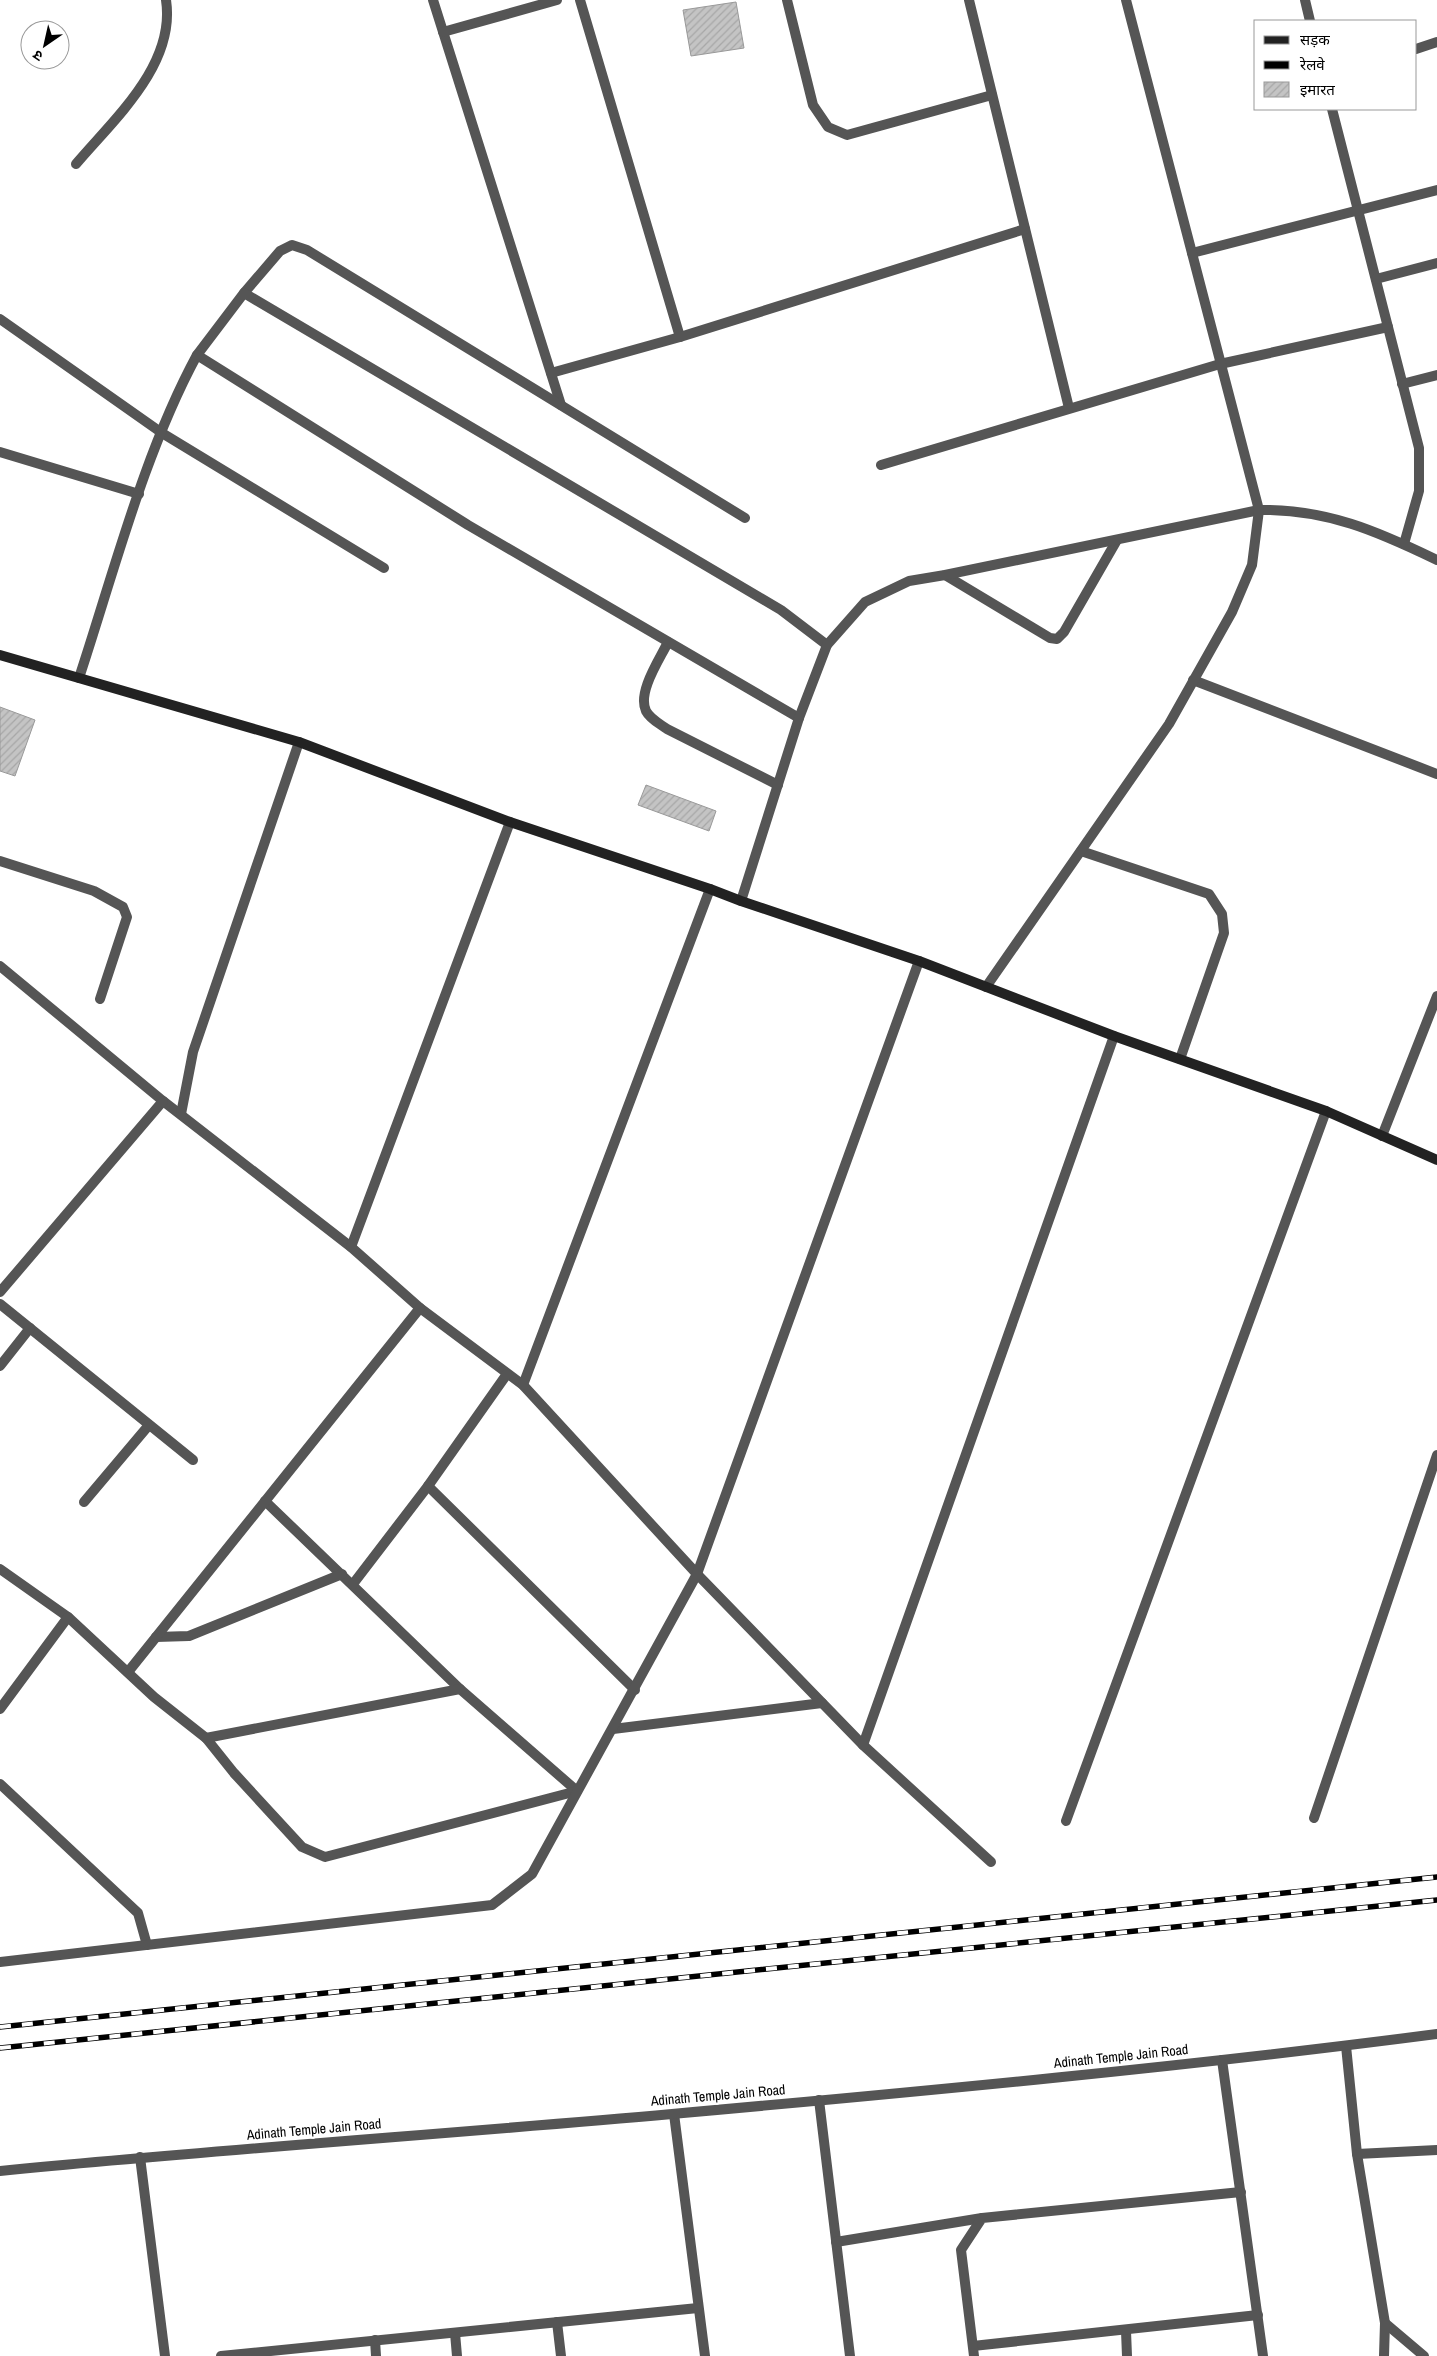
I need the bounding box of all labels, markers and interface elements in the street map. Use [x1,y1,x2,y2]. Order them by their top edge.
north arrow [20,20,70,70]
legend [1254,20,1417,110]
text: सड़क [1300,29,1330,50]
text: उ [29,46,46,66]
text: रेलवे [1299,54,1325,75]
text: इमारत [1300,79,1335,100]
street label: Adinath Temple Jain Road [1052,2040,1189,2072]
street label: Adinath Temple Jain Road [649,2080,786,2110]
street label: Adinath Temple Jain Road [245,2114,382,2144]

